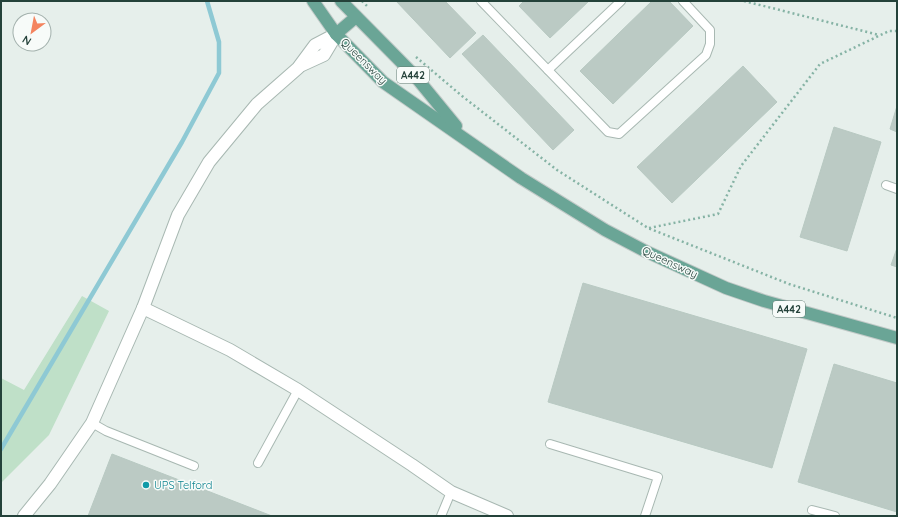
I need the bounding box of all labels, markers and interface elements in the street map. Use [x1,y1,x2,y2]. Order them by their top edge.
north arrow [12,12,52,52]
text: N [20,32,34,49]
street label: Queensway [338,35,390,87]
road number: A442 [397,67,429,83]
street label: Queensway [640,243,700,281]
road number: A442 [773,301,805,317]
place label: UPS Telford [154,478,213,492]
marker: UPS Telford [141,480,151,490]

